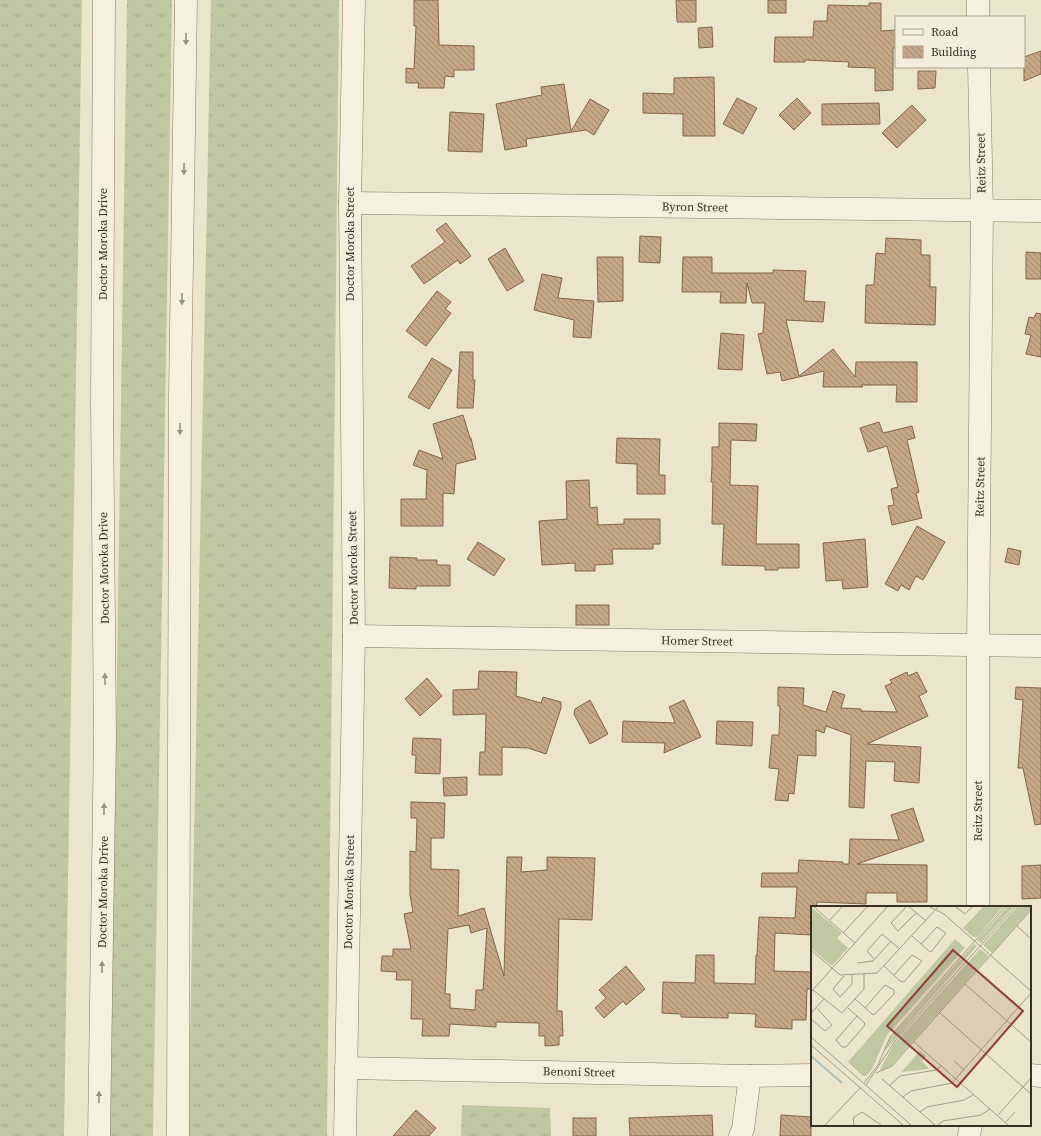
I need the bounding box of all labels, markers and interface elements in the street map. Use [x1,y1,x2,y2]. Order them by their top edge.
legend [895,16,1025,68]
text: Road [931,24,958,40]
one-way arrow [182,33,189,45]
text: Building [931,44,976,60]
street label: Reitz Street [972,132,990,193]
one-way arrow [181,163,187,176]
street label: Doctor Moroka Street [342,187,358,301]
street label: Doctor Moroka Drive [95,188,111,300]
street label: Byron Street [662,198,728,216]
one-way arrow [179,293,185,306]
one-way arrow [177,423,183,436]
street label: Reitz Street [971,456,989,517]
street label: Doctor Moroka Street [344,511,362,625]
street label: Doctor Moroka Drive [95,512,113,624]
street label: Homer Street [661,632,733,650]
one-way arrow [102,672,108,685]
street label: Reitz Street [970,781,986,841]
one-way arrow [101,802,107,815]
street label: Doctor Moroka Street [340,835,358,949]
street label: Doctor Moroka Drive [94,836,112,948]
inset map [811,906,1031,1126]
one-way arrow [98,961,105,973]
street label: Benoni Street [543,1063,615,1081]
one-way arrow [96,1091,103,1103]

